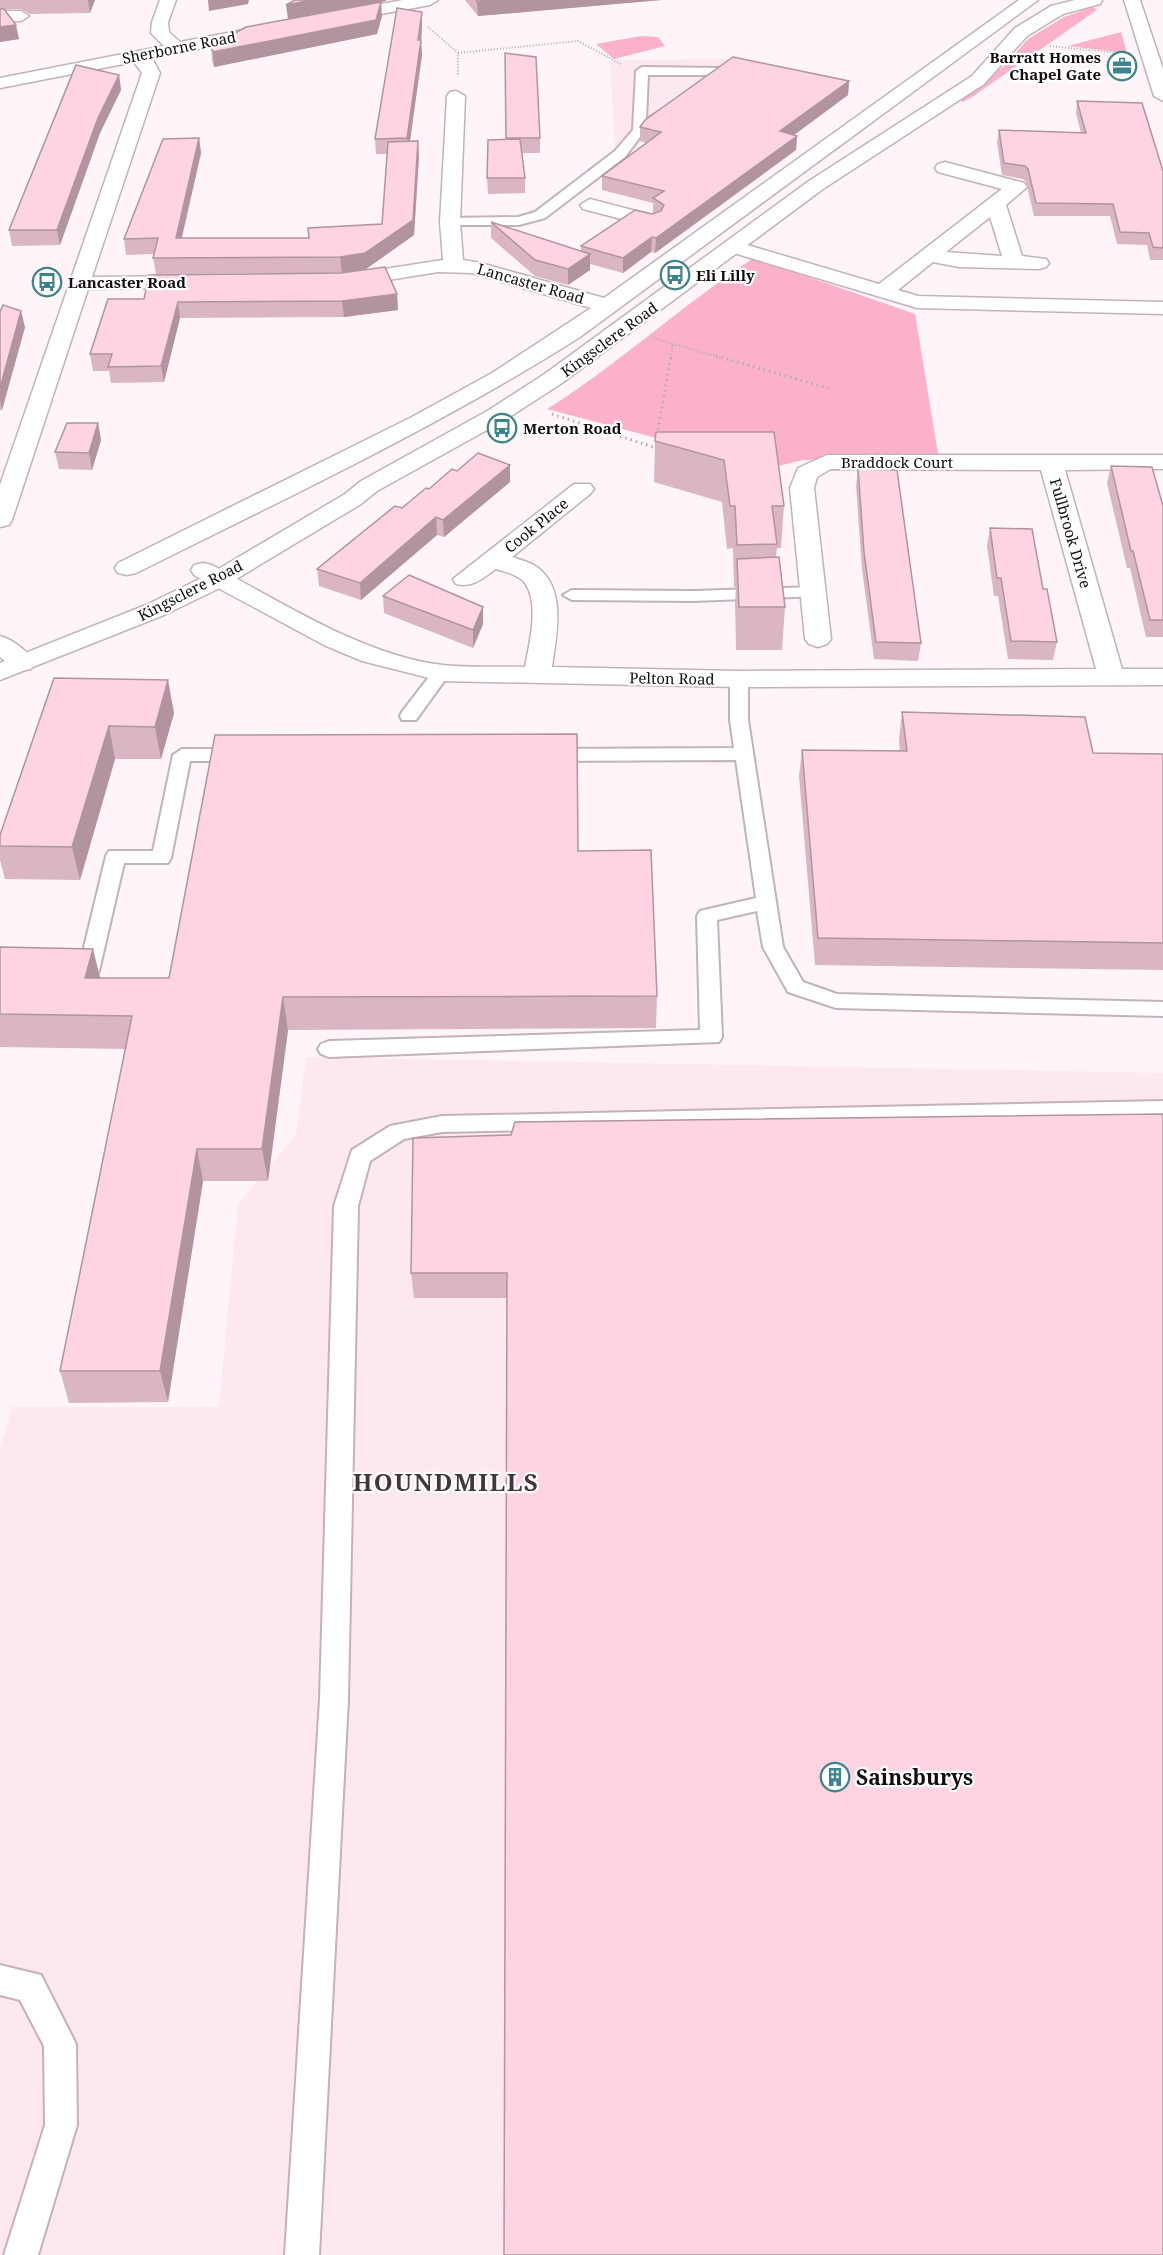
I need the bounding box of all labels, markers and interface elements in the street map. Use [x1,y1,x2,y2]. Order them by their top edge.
street label: Sherborne Road [120,26,238,68]
place label: Barratt Homes Chapel Gate [989,47,1101,84]
office icon: Barratt Homes Chapel Gate [1106,50,1138,82]
street label: Lancaster Road [475,258,587,308]
bus stop icon: Eli Lilly [659,259,691,291]
place label: Eli Lilly [696,265,755,285]
bus stop icon: Lancaster Road [31,266,63,298]
place label: Lancaster Road [68,272,186,292]
street label: Kingsclere Road [557,297,661,381]
bus stop icon: Merton Road [486,412,518,444]
place label: Merton Road [523,418,622,438]
street label: Braddock Court [841,452,953,472]
street label: Fullbrook Drive [1046,476,1096,590]
street label: Cook Place [500,493,572,557]
street label: Kingsclere Road [134,555,246,625]
street label: Pelton Road [629,667,715,689]
district label: HOUNDMILLS [353,1465,539,1498]
building icon: Sainsburys [819,1761,851,1793]
place label: Sainsburys [856,1763,973,1791]

